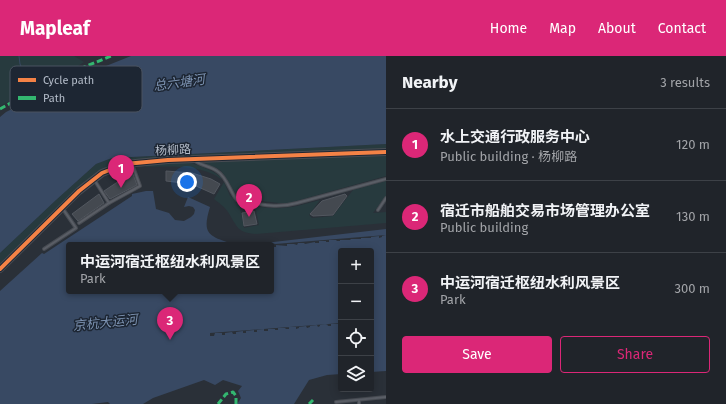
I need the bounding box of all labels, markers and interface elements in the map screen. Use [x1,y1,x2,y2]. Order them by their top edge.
text: Mapleaf [20,17,90,40]
text: Home [490,20,527,37]
text: Map [549,20,576,37]
text: About [598,20,636,37]
text: Contact [658,20,706,37]
legend [10,66,142,112]
water label: 总六塘河 [152,71,209,94]
text: Nearby [402,72,457,93]
text: Cycle path [43,74,94,87]
text: 3 results [660,75,710,90]
text: Path [43,92,65,105]
text: 水上交通行政服务中心 [440,128,590,146]
text: 1 [412,137,418,152]
text: 120 m [676,137,710,152]
street label: 杨柳路 [155,142,191,158]
text: Public building · 杨柳路 [440,149,577,164]
pin: 1 [108,155,134,188]
your location [177,172,197,192]
pin: 2 [236,184,262,217]
text: 宿迁市船舶交易市场管理办公室 [440,202,650,220]
text: 2 [412,209,418,224]
text: 130 m [676,209,710,224]
text: Public building [440,220,528,235]
popup [66,242,274,294]
map controls [338,248,374,392]
button: + [338,248,374,284]
text: 中运河宿迁枢纽水利风景区 [80,253,260,271]
text: Park [80,271,106,286]
text: 中运河宿迁枢纽水利风景区 [440,274,620,292]
text: 3 [412,281,418,296]
text: 300 m [674,281,710,296]
button: − [338,284,374,320]
text: Park [440,292,466,307]
pin: 3 [157,307,183,340]
water label: 京杭大运河 [72,311,141,333]
button: locate [338,320,374,356]
button: Save [402,336,552,373]
button: Share [560,336,710,373]
button: layers [338,356,374,392]

